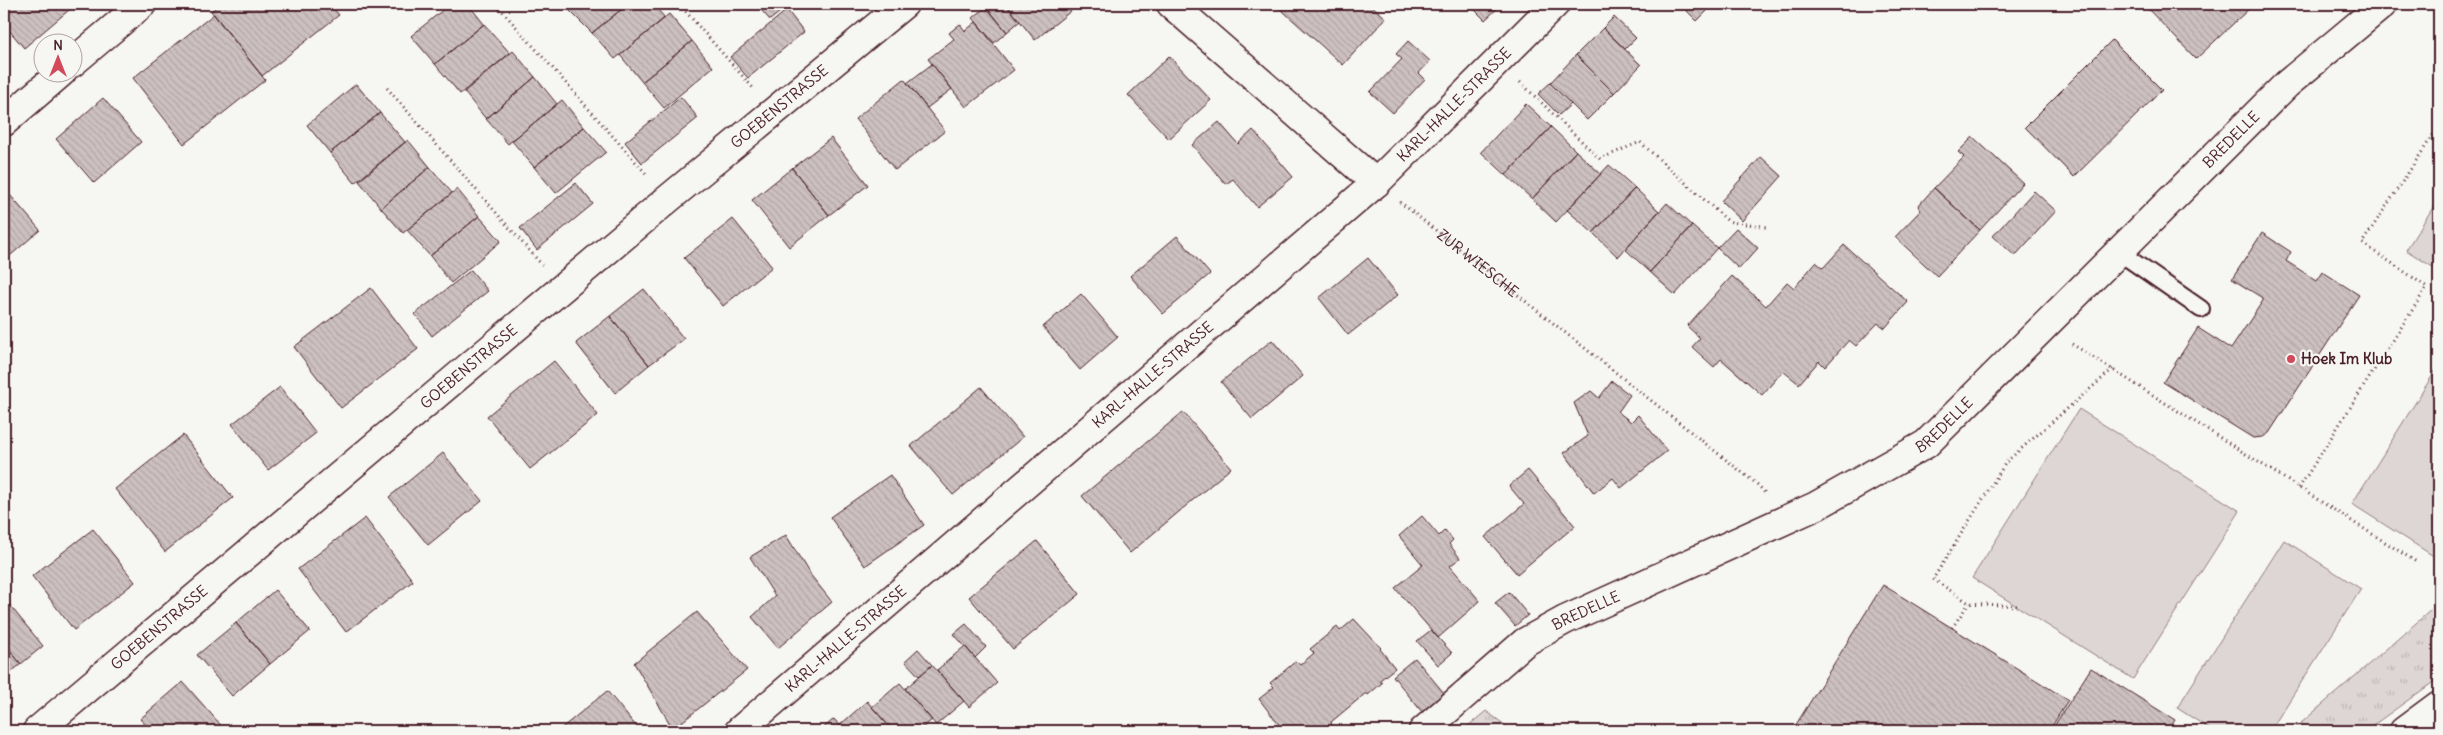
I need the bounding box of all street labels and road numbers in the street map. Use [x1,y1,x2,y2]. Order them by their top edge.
street label: KARL-HALLE-STRASSE [1393,43,1515,166]
street label: GOEBENSTRASSE [726,60,832,152]
street label: BREDELLE [2198,107,2263,172]
street label: ZUR WIESCHE [1433,225,1523,301]
street label: KARL-HALLE-STRASSE [1088,317,1217,432]
street label: GOEBENSTRASSE [416,320,521,413]
street label: BREDELLE [1912,393,1977,457]
street label: GOEBENSTRASSE [107,581,212,674]
street label: KARL-HALLE-STRASSE [781,581,910,696]
street label: BREDELLE [1548,586,1623,634]

